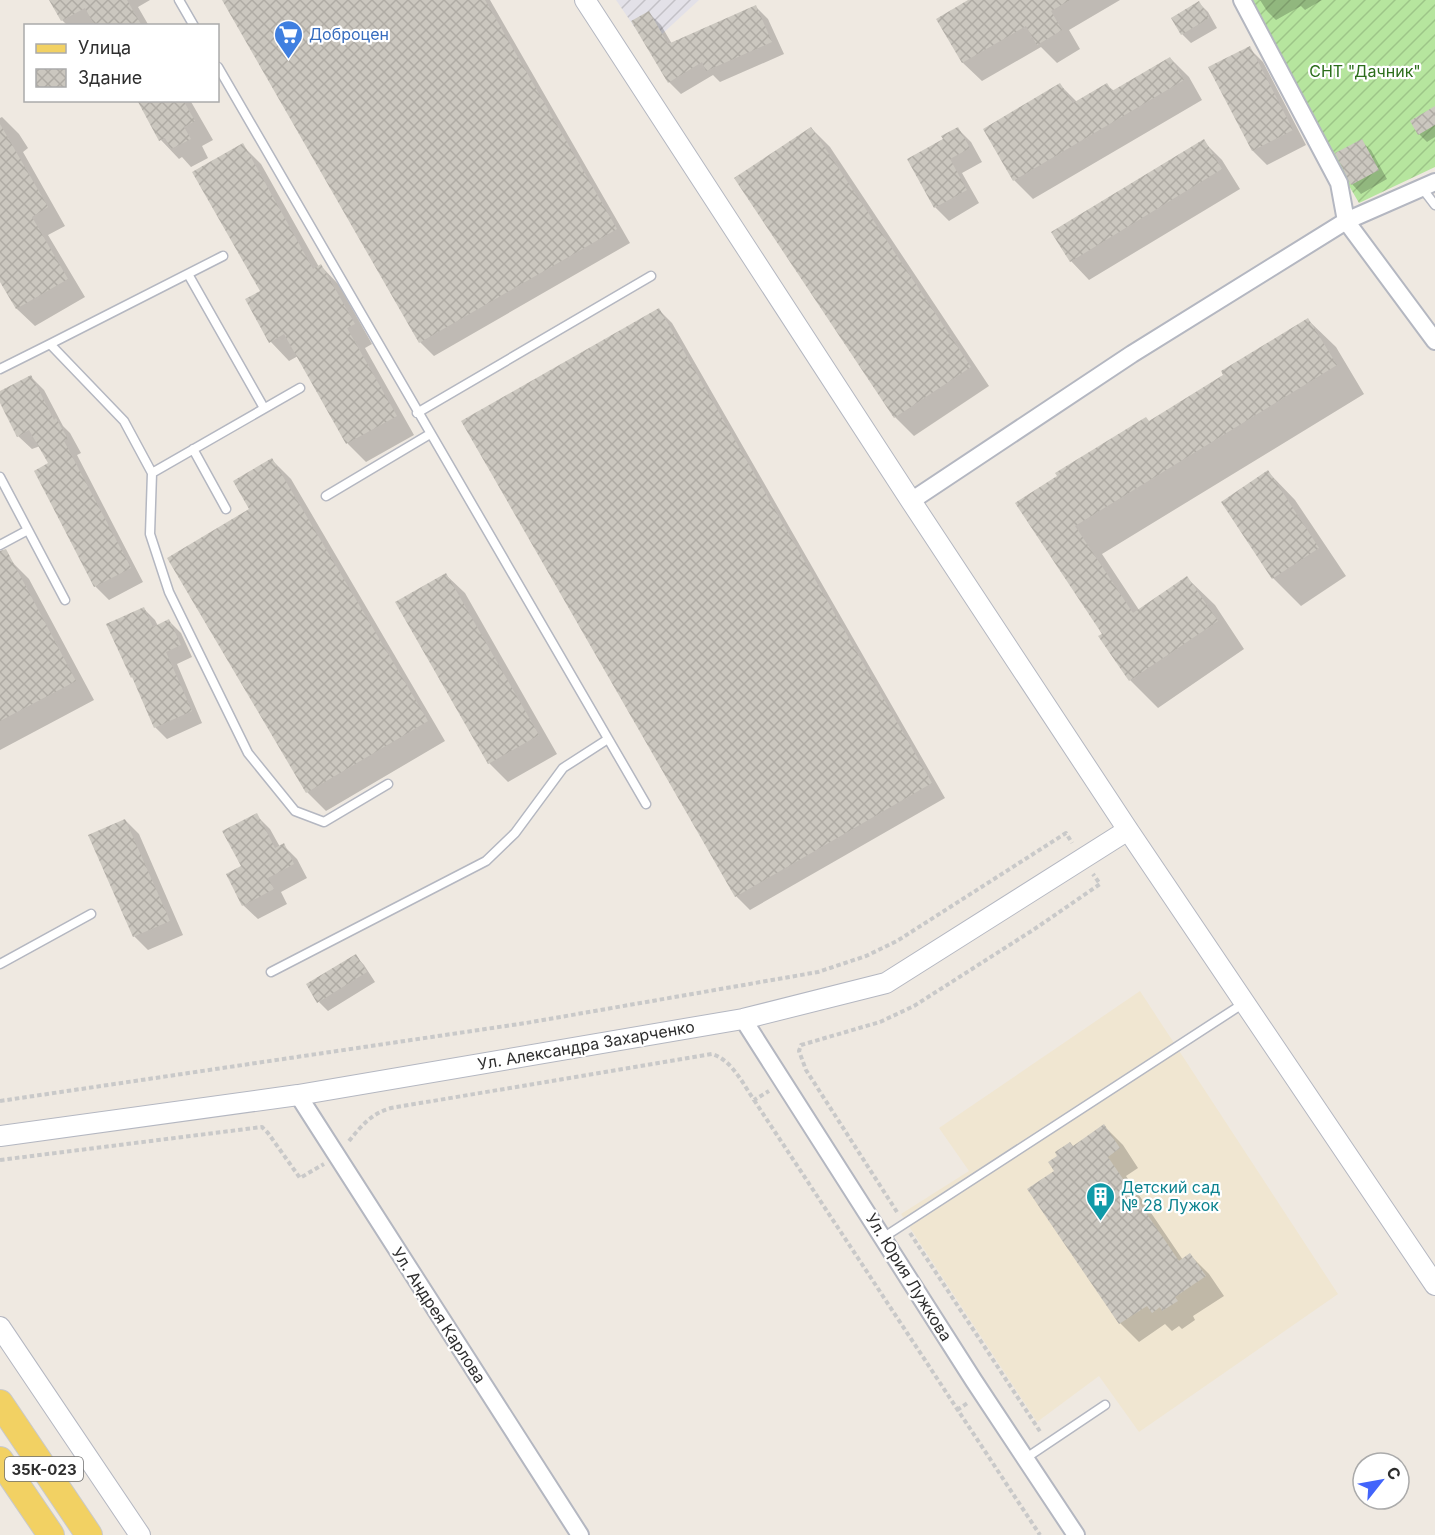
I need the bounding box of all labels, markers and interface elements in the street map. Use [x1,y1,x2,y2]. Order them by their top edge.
supermarket icon: Доброцен [272,18,304,60]
legend [24,24,219,102]
place label: Доброцен [309,24,389,44]
text: Улица [78,37,131,58]
park label: СНТ "Дачник" [1309,61,1421,81]
text: Здание [78,67,142,88]
street label: Ул. Александра Захарченко [476,1016,696,1074]
place label: Детский сад № 28 Лужок [1121,1177,1220,1215]
building icon: Детский сад № 28 Лужок [1084,1180,1116,1222]
street label: Ул. Юрия Лужкова [862,1209,956,1345]
street label: Ул. Андрея Карлова [388,1243,490,1387]
north arrow [1351,1451,1411,1511]
road number: 35К-023 [5,1457,83,1481]
text: С [1382,1463,1406,1484]

